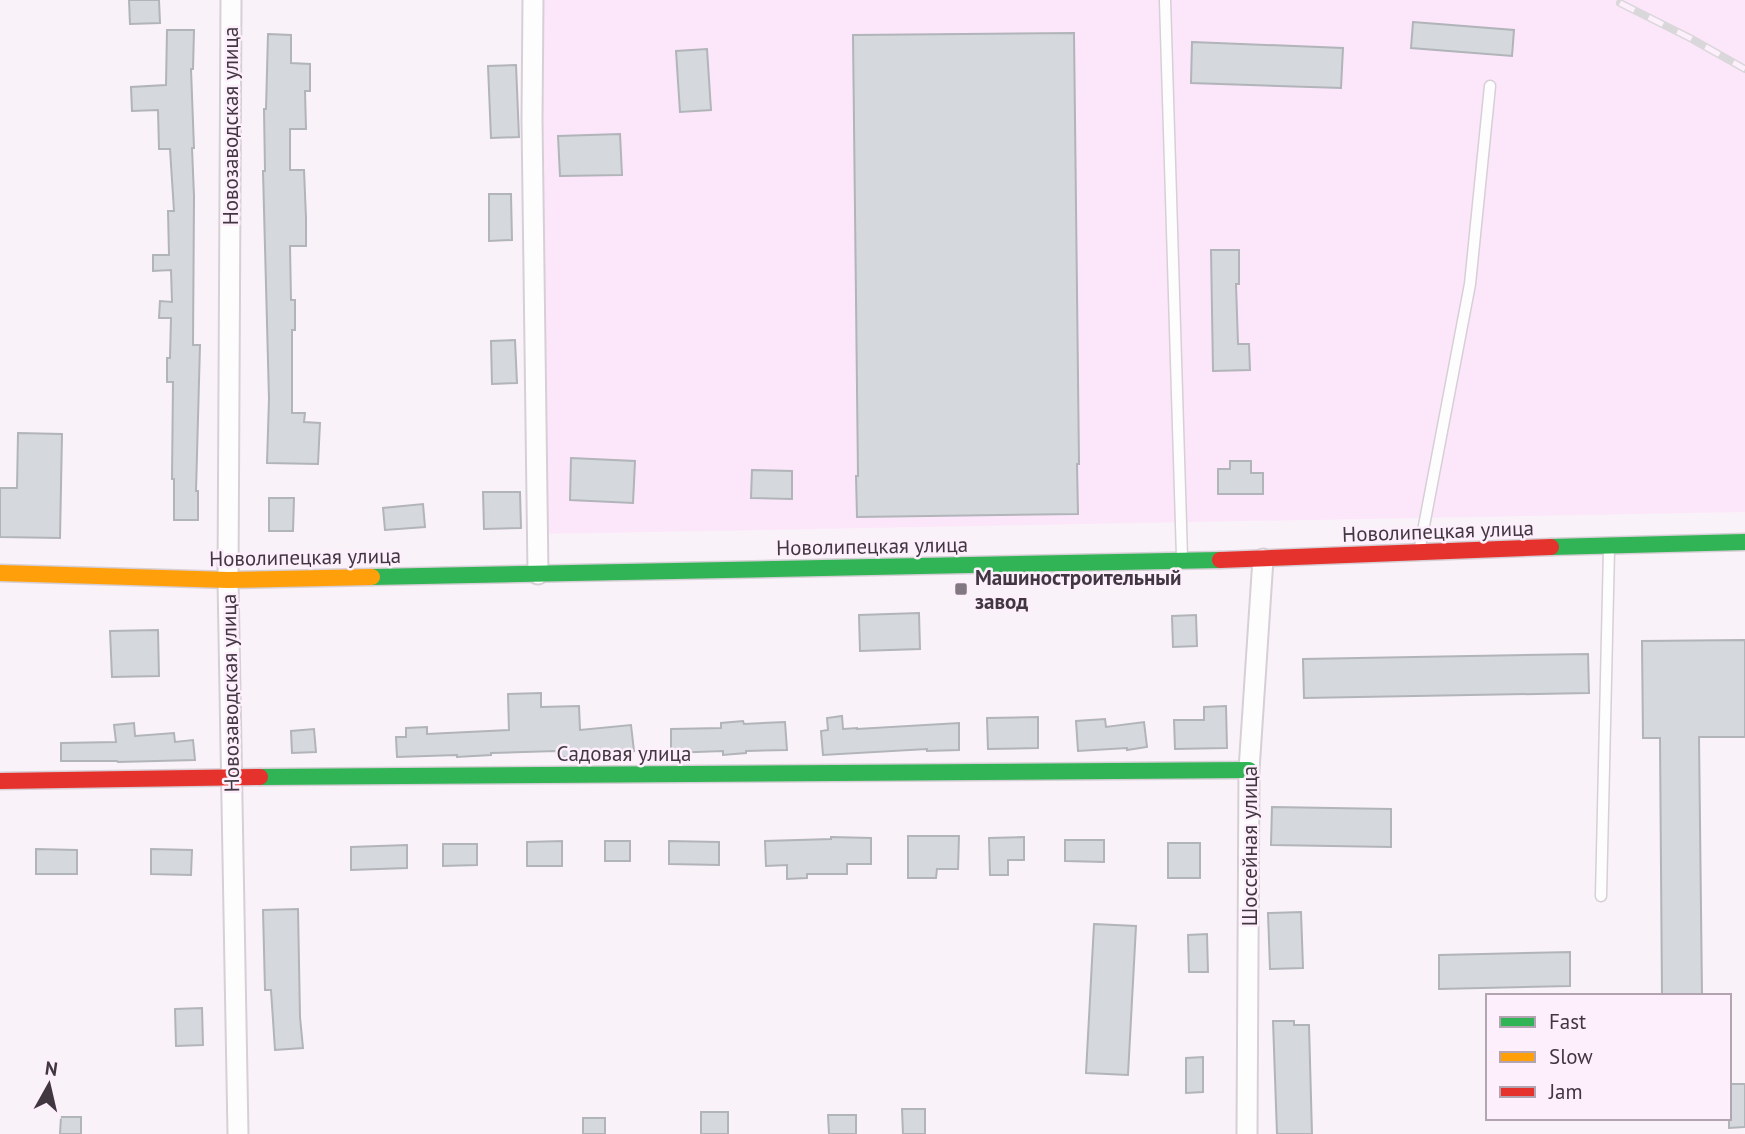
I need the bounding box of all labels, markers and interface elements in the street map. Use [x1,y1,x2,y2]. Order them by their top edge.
street label: Новозаводская улица [217,27,244,225]
street label: Новолипецкая улица [1342,514,1534,548]
street label: Новолипецкая улица [776,531,968,561]
street label: Новолипецкая улица [209,542,401,572]
place label: Машиностроительный завод [975,564,1182,615]
marker: Машиностроительный завод [953,581,969,597]
street label: Новозаводская улица [215,593,245,793]
street label: Садовая улица [557,740,691,767]
street label: Шоссейная улица [1236,766,1263,926]
legend [1486,994,1731,1120]
text: Fast [1549,1008,1586,1035]
text: Slow [1549,1043,1593,1070]
north arrow [14,1050,84,1120]
text: N [44,1055,59,1081]
text: Jam [1548,1078,1583,1105]

